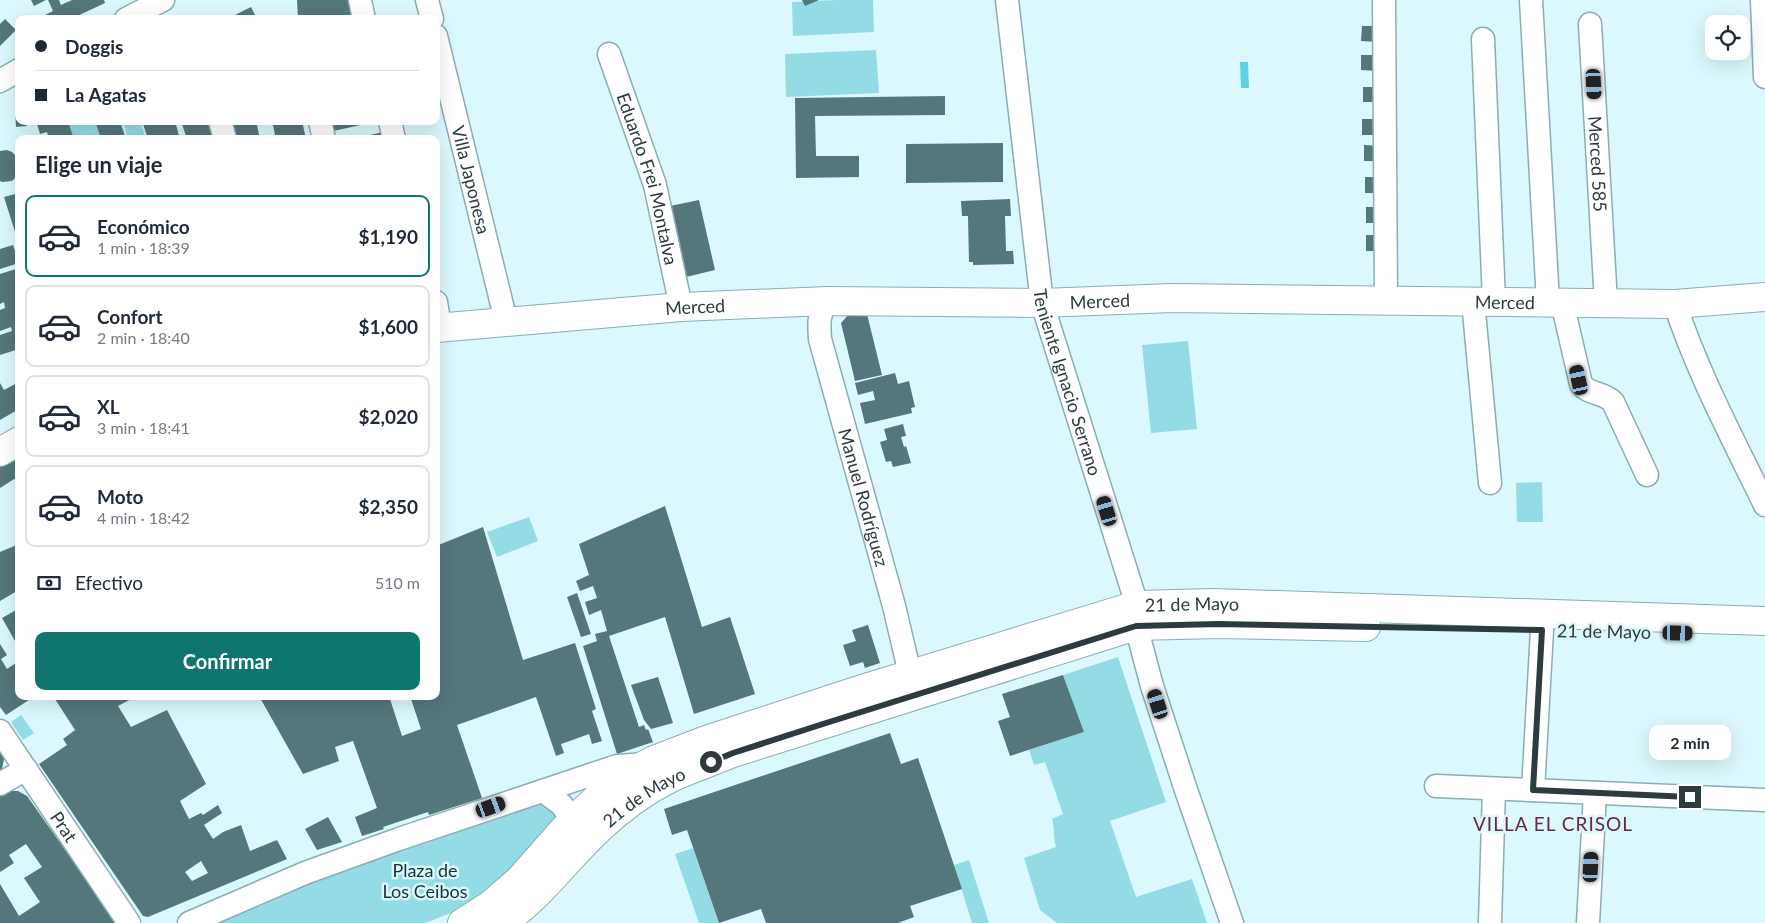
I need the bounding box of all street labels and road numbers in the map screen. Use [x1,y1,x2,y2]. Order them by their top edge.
street label: Eduardo Frei Montalva [612,90,683,267]
street label: Merced 585 [1584,115,1612,212]
street label: Villa Japonesa [447,123,495,236]
street label: Teniente Ignacio Serrano [1029,287,1107,478]
street label: Merced [1069,289,1130,313]
street label: Merced [1475,291,1535,313]
street label: Merced [664,294,726,319]
street label: Manuel Rodríguez [834,426,894,569]
street label: 21 de Mayo [1145,592,1239,616]
street label: 21 de Mayo [1557,619,1651,643]
street label: 21 de Mayo [598,762,688,831]
street label: Prat [46,807,83,846]

